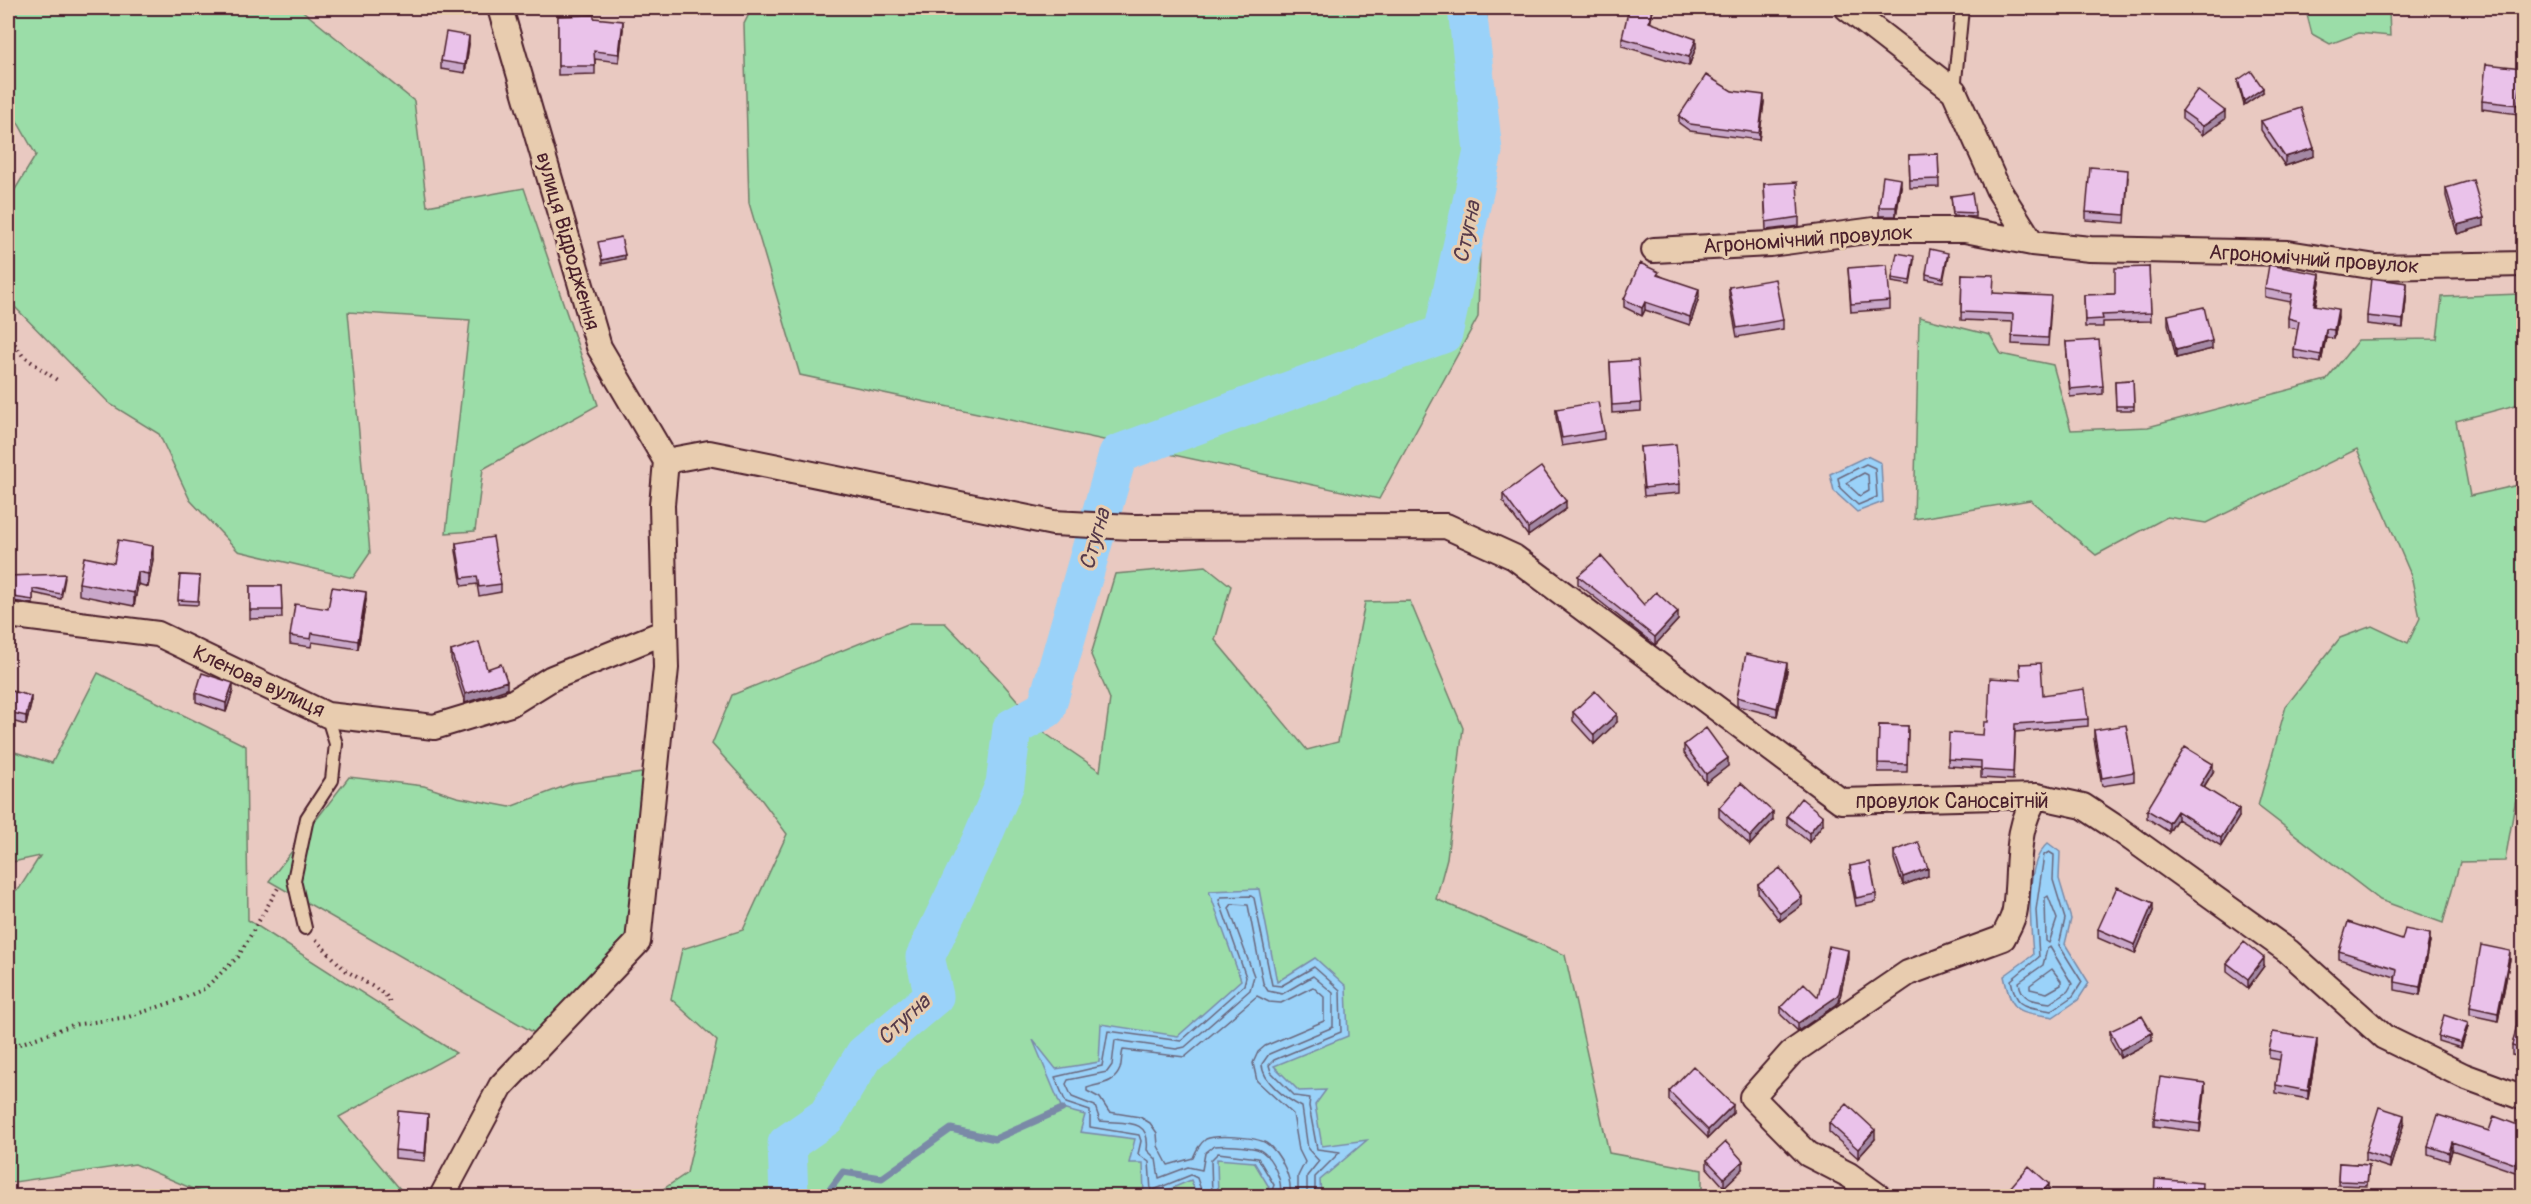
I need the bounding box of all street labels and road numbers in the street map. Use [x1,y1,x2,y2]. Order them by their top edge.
street label: вулиця Відродження [529,149,606,333]
street label: Агрономічний провулок [1702,219,1914,260]
street label: Агрономічний провулок [2208,239,2420,280]
street label: Кленова вулиця [188,639,329,724]
street label: провулок Саносвітній [1856,788,2048,815]

